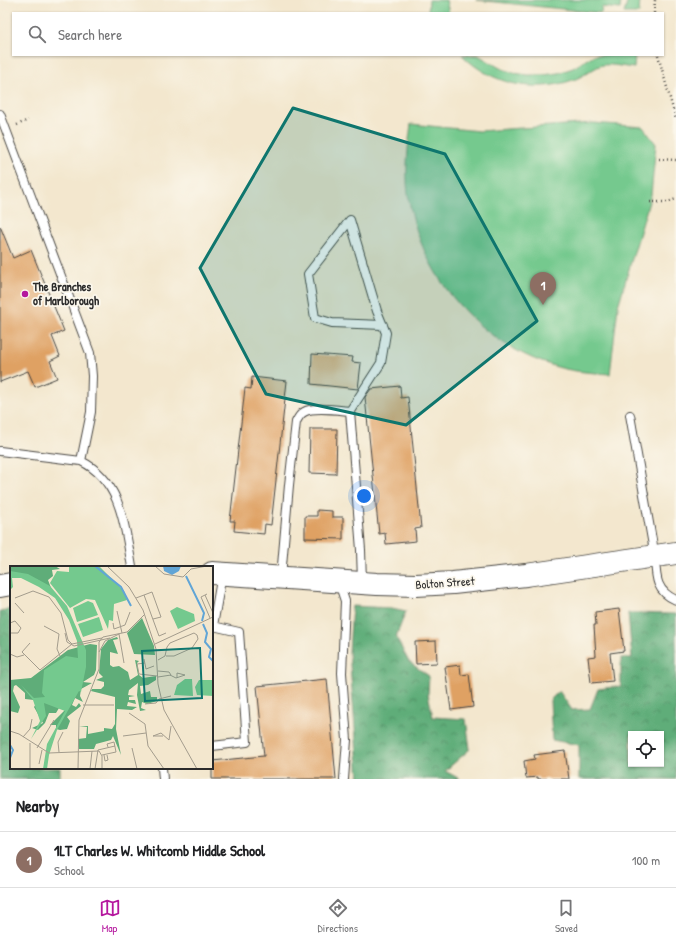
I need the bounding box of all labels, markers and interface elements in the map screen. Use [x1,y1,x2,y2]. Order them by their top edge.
search box [12,12,664,56]
icon: search [26,23,48,45]
text: Search here [58,24,122,45]
pin: 1 [530,272,556,305]
place label: The Branches of Marlborough [32,278,100,310]
marker: The Branches of Marlborough [20,289,30,299]
your location [354,486,374,506]
inset map [10,566,213,769]
street label: Bolton Street [415,572,476,593]
map controls [628,731,664,767]
button: locate [628,731,664,767]
text: Nearby [16,794,59,817]
text: 1LT Charles W. Whitcomb Middle School [54,840,265,861]
text: 1 [27,851,31,869]
text: 100 m [632,851,660,869]
text: School [54,861,84,879]
tab: Map [99,897,121,935]
tab: Directions [318,897,358,935]
tab: Saved [555,897,577,935]

